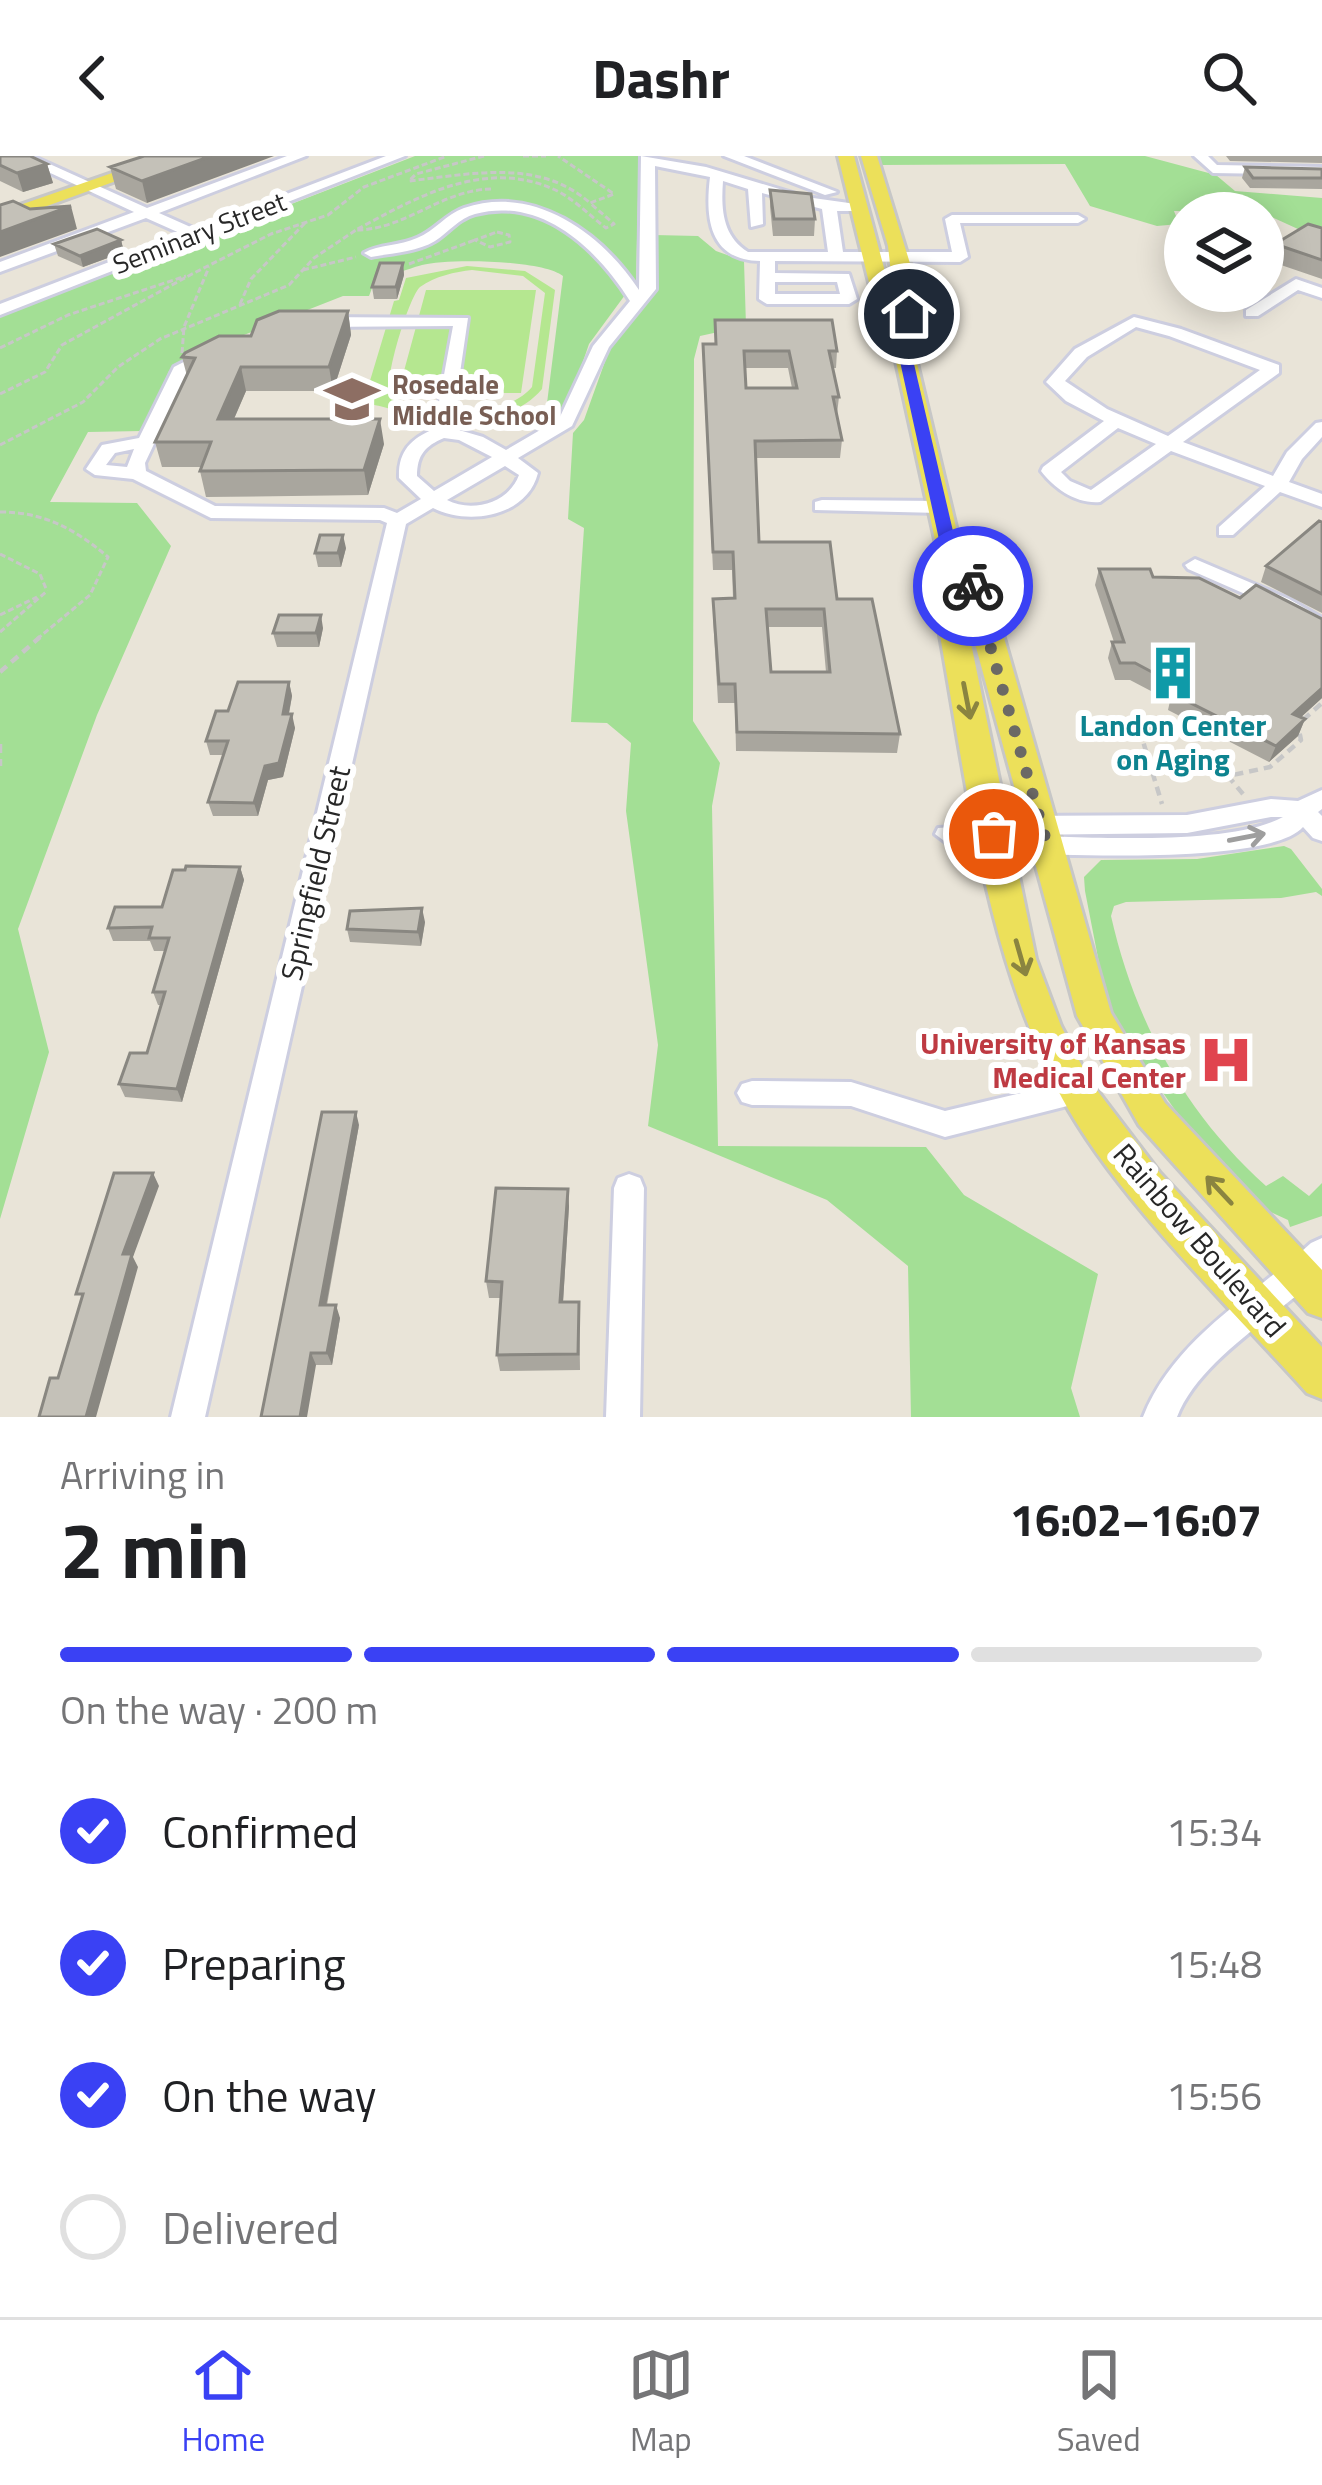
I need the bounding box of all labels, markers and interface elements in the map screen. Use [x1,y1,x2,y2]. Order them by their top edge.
text: Dashr [592,37,730,119]
icon: back [60,45,126,111]
icon: search [1196,45,1262,111]
street label: Seminary Street [106,180,292,284]
map controls [1164,192,1284,312]
button: layers [1164,192,1284,312]
pin [858,263,960,365]
icon: home [876,281,942,347]
place label: Rosedale Middle School [392,363,556,435]
school or university icon: Rosedale Middle School [323,370,381,428]
courier [913,526,1033,646]
icon: bike [940,553,1006,619]
building icon: Landon Center on Aging [1144,644,1202,702]
one-way arrow [957,680,979,719]
place label: Landon Center on Aging [1079,702,1267,782]
street label: Springfield Street [268,761,362,985]
pin [943,783,1045,885]
icon: bag [961,801,1027,867]
one-way arrow [1227,825,1266,847]
one-way arrow [1011,938,1033,976]
place label: University of Kansas Medical Center [920,1020,1186,1100]
hospital icon: University of Kansas Medical Center [1197,1031,1255,1089]
street label: Rainbow Boulevard [1103,1133,1297,1347]
one-way arrow [1206,1176,1234,1206]
text: Arriving in [60,1445,225,1504]
text: 16:02–16:07 [1010,1485,1262,1553]
text: 2 min [60,1490,250,1608]
text: On the way · 200 m [60,1680,378,1739]
text: Confirmed [162,1797,358,1865]
icon: check [60,1798,126,1864]
text: 15:34 [1166,1802,1262,1861]
text: Preparing [162,1929,346,1997]
icon: check [60,1930,126,1996]
text: 15:48 [1166,1934,1262,1993]
text: On the way [162,2061,376,2129]
icon: check [60,2062,126,2128]
text: 15:56 [1166,2066,1262,2125]
text: Delivered [162,2193,340,2261]
tab: Home [181,2342,265,2464]
tab: Map [628,2342,694,2464]
tab: Saved [1057,2342,1141,2464]

